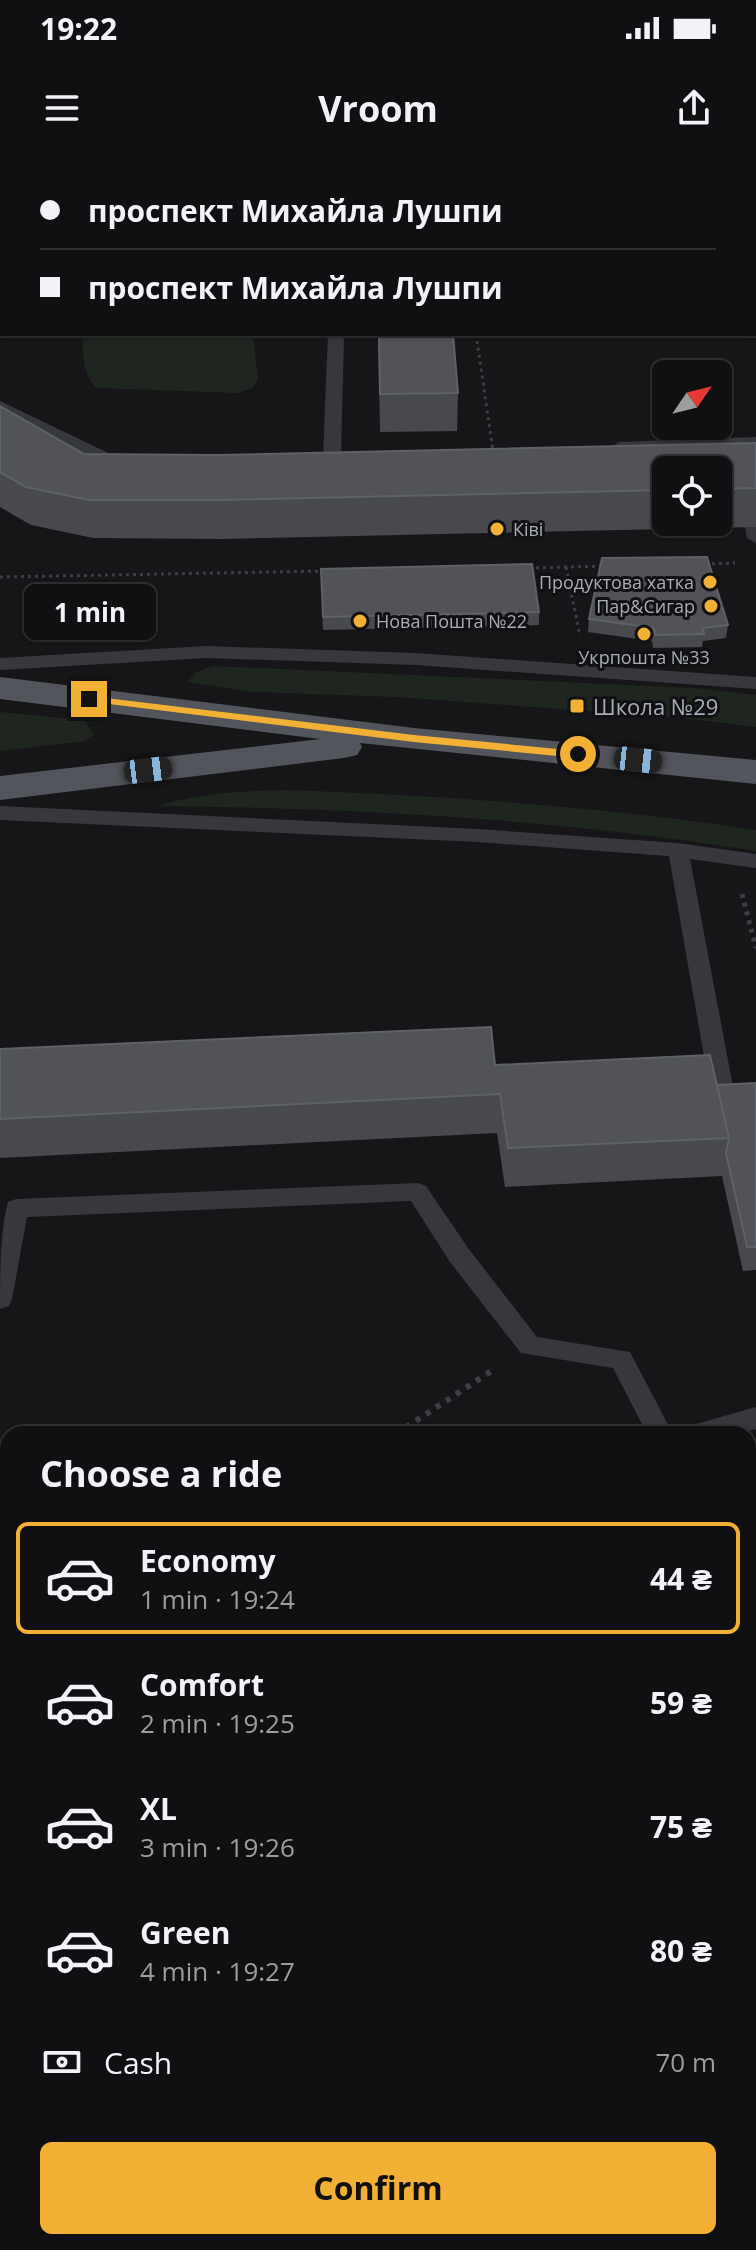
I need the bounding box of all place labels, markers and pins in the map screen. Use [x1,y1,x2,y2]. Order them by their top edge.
place label: Ківі [513,517,543,541]
marker: Ківі [488,520,506,538]
place label: Продуктова хатка [539,570,694,594]
marker: Продуктова хатка [701,573,719,591]
place label: Пар&Сигар [596,594,695,618]
marker: Пар&Сигар [702,597,720,615]
place label: Нова Пошта №22 [376,609,527,633]
marker: Нова Пошта №22 [351,612,369,630]
marker: Укрпошта №33 [635,625,653,643]
place label: Укрпошта №33 [578,645,710,669]
place label: Школа №29 [593,691,718,721]
marker: Школа №29 [568,697,586,715]

